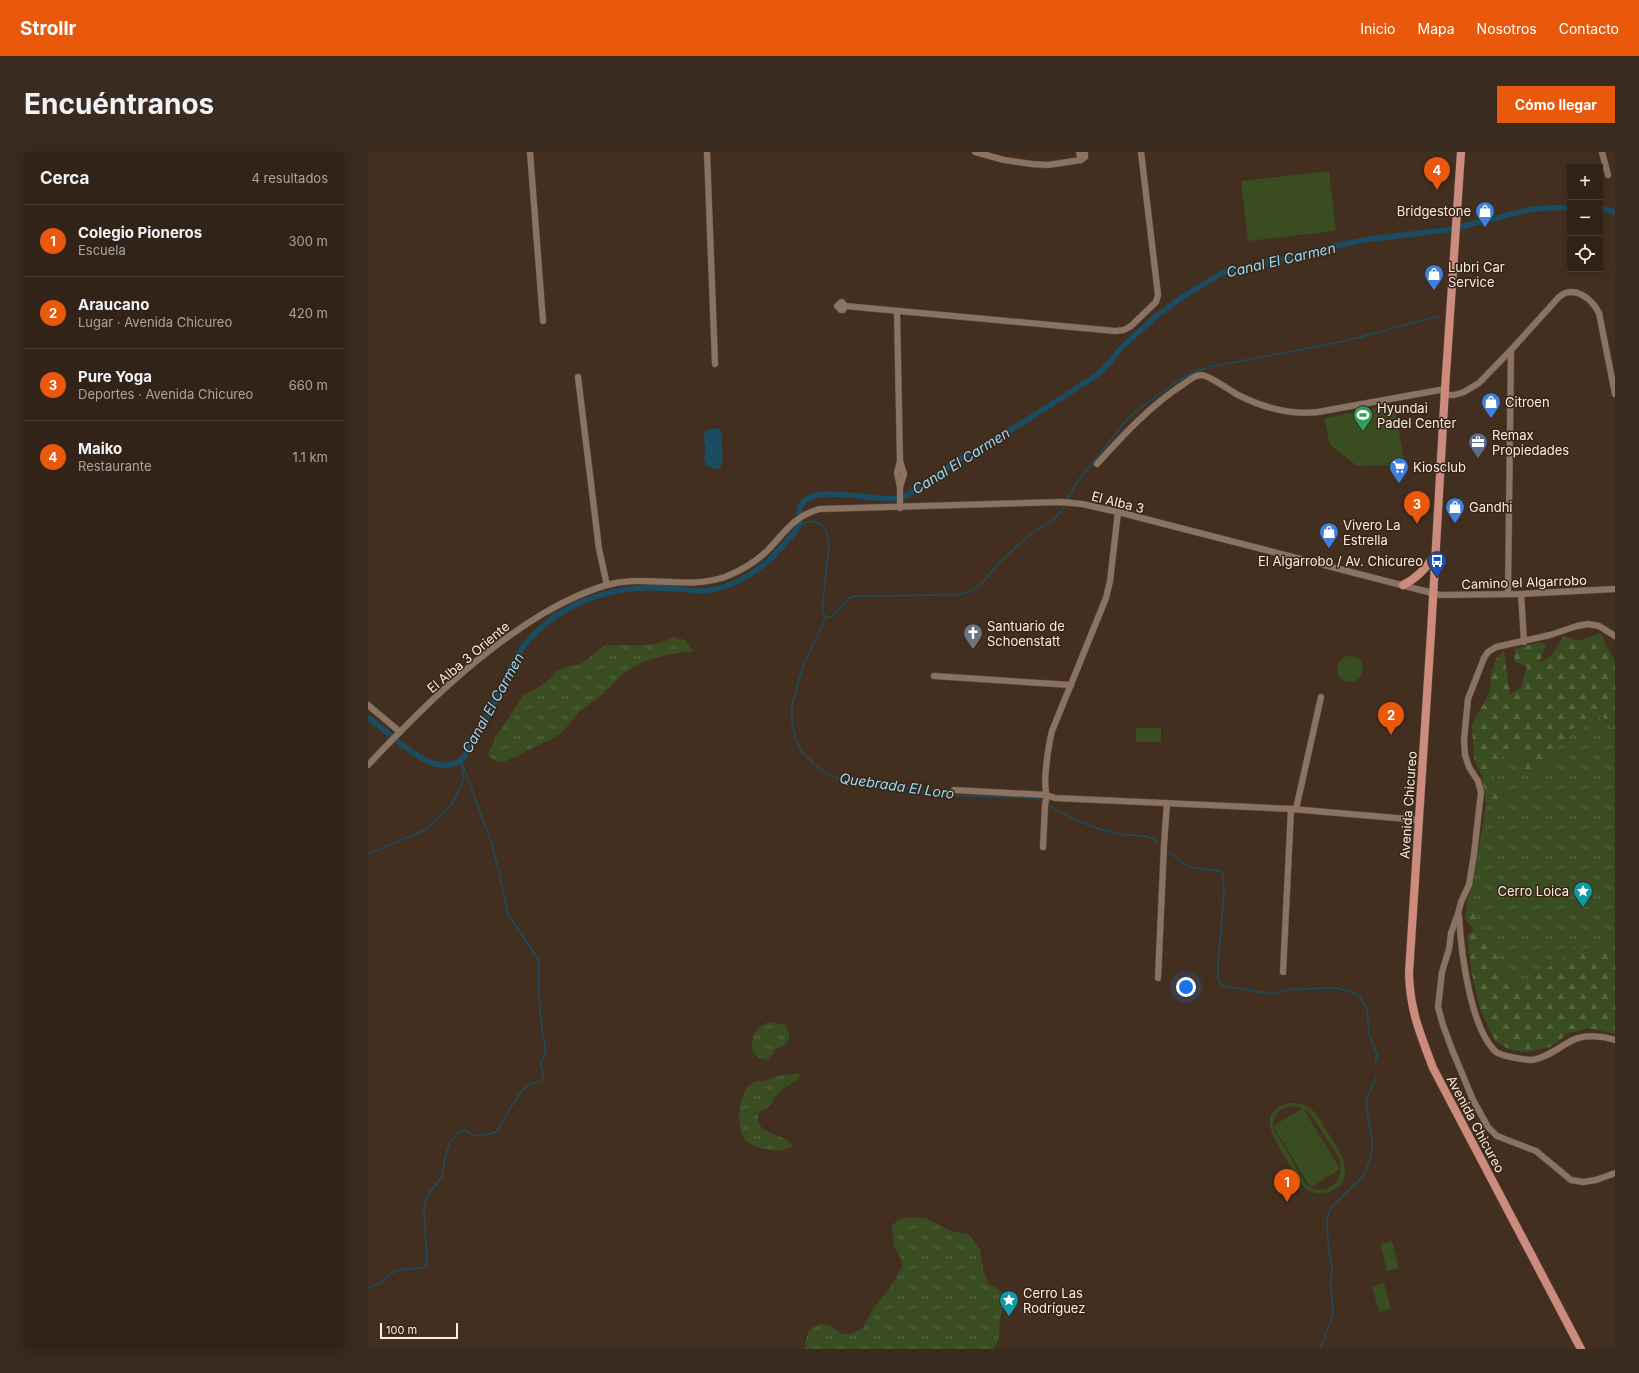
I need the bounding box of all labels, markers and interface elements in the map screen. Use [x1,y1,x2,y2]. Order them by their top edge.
text: Strollr [20,17,76,40]
text: Inicio [1360,20,1396,37]
text: Mapa [1418,20,1455,37]
text: Nosotros [1477,20,1537,37]
text: Contacto [1559,20,1619,37]
button: Cómo llegar [1497,86,1615,123]
text: Encuéntranos [24,87,214,121]
pin: 4 [1424,157,1450,190]
map controls [1567,164,1603,272]
button: + [1567,164,1603,200]
text: Cerca [40,168,89,188]
text: 4 resultados [252,170,328,186]
shop icon: Bridgestone [1474,200,1496,228]
button: − [1567,200,1603,236]
place label: Bridgestone [1397,203,1471,219]
text: Colegio Pioneros [78,223,202,242]
text: 1 [50,233,56,249]
text: 300 m [289,233,328,249]
button: locate [1567,236,1603,272]
water label: Canal El Carmen [1225,239,1337,280]
text: Escuela [78,242,126,258]
place label: Lubri Car Service [1448,259,1505,290]
shop icon: Lubri Car Service [1423,263,1445,291]
text: Araucano [78,295,149,314]
text: 2 [49,305,57,321]
text: 420 m [288,305,328,321]
text: Lugar · Avenida Chicureo [78,314,232,330]
text: Pure Yoga [78,367,152,386]
text: 3 [49,377,57,393]
text: 660 m [289,377,328,393]
text: Deportes · Avenida Chicureo [78,386,253,402]
shop icon: Citroen [1480,391,1502,419]
place label: Citroen [1505,394,1550,410]
place label: Hyundai Padel Center [1377,400,1456,431]
sports icon: Hyundai Padel Center [1352,404,1374,432]
water label: Canal El Carmen [909,424,1013,497]
place label: Remax Propiedades [1492,427,1569,458]
office icon: Remax Propiedades [1467,431,1489,459]
text: Maiko [78,439,122,458]
text: 4 [49,449,57,465]
text: 1.1 km [293,449,328,465]
supermarket icon: Kiosclub [1388,456,1410,484]
text: Restaurante [78,458,152,474]
place label: Kiosclub [1413,459,1466,475]
street label: El Alba 3 [1090,488,1146,516]
pin: 3 [1404,491,1430,524]
shop icon: Gandhi [1444,496,1466,524]
place label: Gandhi [1469,499,1512,515]
place label: Vivero La Estrella [1343,517,1401,548]
shop icon: Vivero La Estrella [1318,521,1340,549]
bus stop icon: El Algarrobo / Av. Chicureo [1426,550,1448,578]
place label: El Algarrobo / Av. Chicureo [1258,553,1423,569]
street label: Camino el Algarrobo [1461,572,1587,592]
street label: El Alba 3 Oriente [424,618,512,696]
place label: Santuario de Schoenstatt [987,618,1065,649]
church icon: Santuario de Schoenstatt [962,622,984,650]
water label: Canal El Carmen [458,650,527,756]
pin: 2 [1378,702,1404,735]
street label: Avenida Chicureo [1396,750,1420,859]
water label: Quebrada El Loro [839,769,956,802]
place icon: Cerro Loica [1572,880,1594,908]
place label: Cerro Loica [1498,883,1569,899]
your location [1176,977,1196,997]
street label: Avenida Chicureo [1444,1073,1509,1176]
pin: 1 [1274,1169,1300,1202]
place label: Cerro Las Rodríguez [1023,1285,1085,1316]
place icon: Cerro Las Rodríguez [998,1289,1020,1317]
scale bar [380,1321,458,1340]
text: 100 m [386,1323,417,1337]

